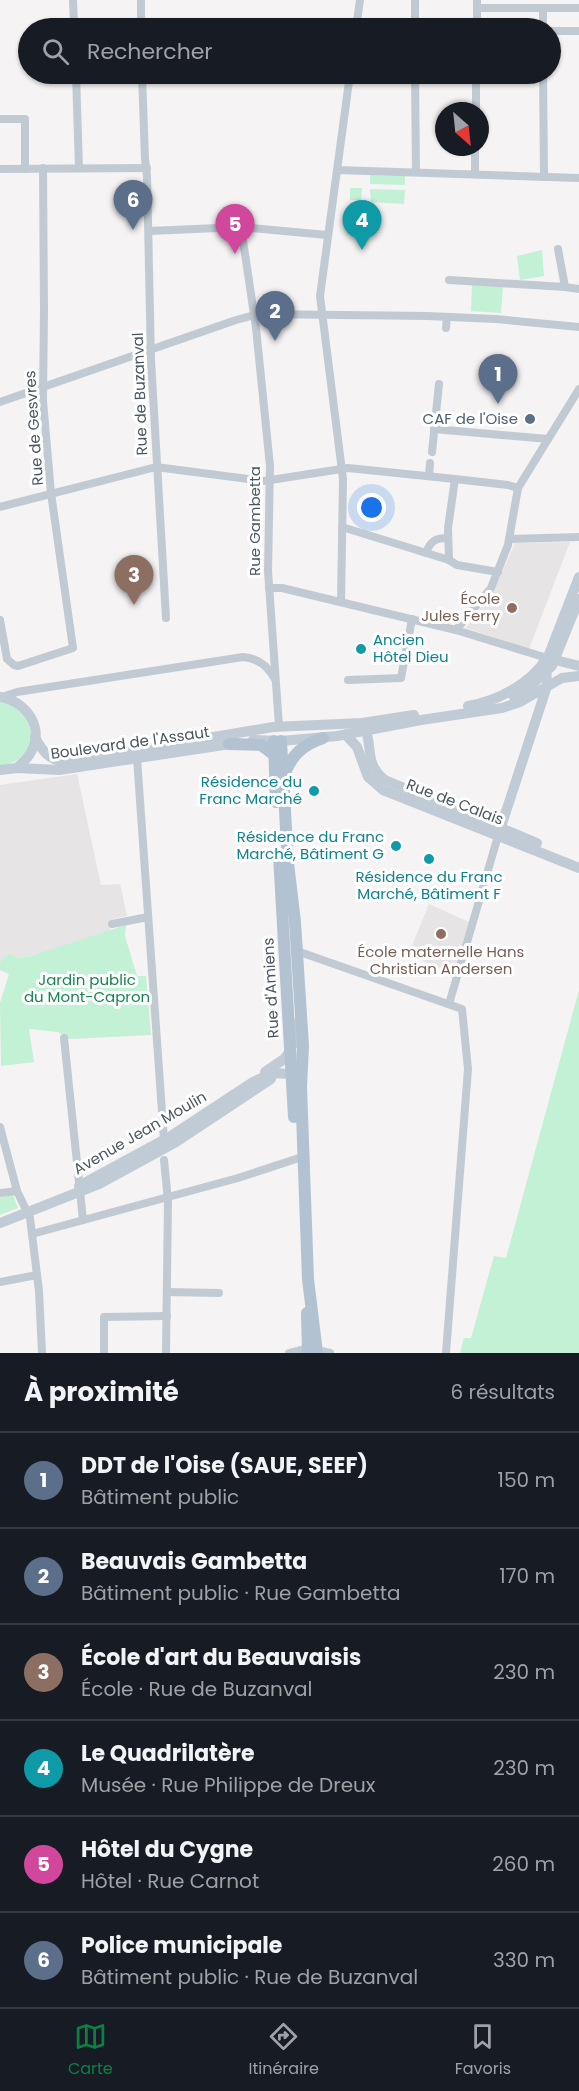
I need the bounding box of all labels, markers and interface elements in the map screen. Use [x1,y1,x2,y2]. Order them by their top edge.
search box [18,18,561,84]
icon: search [39,35,72,68]
text: Rechercher [87,36,213,67]
north arrow [435,102,489,156]
pin: 6 [114,180,152,230]
pin: 4 [342,200,382,250]
pin: 5 [216,204,254,254]
pin: 2 [256,292,294,341]
street label: Rue de Buzanval [127,332,152,456]
pin: 1 [478,354,518,404]
street label: Rue de Gesvres [19,370,48,486]
place label: CAF de l'Oise [423,408,518,429]
marker: CAF de l'Oise [523,412,537,426]
street label: Rue Gambetta [244,466,265,576]
your location [357,493,386,522]
pin: 3 [114,556,154,605]
place label: École Jules Ferry [421,588,501,626]
marker: École Jules Ferry [505,601,519,615]
place label: Ancien Hôtel Dieu [373,629,449,667]
marker: Ancien Hôtel Dieu [354,642,368,656]
street label: Boulevard de l'Assaut [49,721,211,764]
place label: Résidence du Franc Marché [199,771,302,809]
street label: Rue de Calais [404,773,507,830]
marker: Résidence du Franc Marché [307,784,321,798]
place label: Résidence du Franc Marché, Bâtiment G [236,826,384,864]
marker: Résidence du Franc Marché, Bâtiment G [389,839,403,853]
marker: Résidence du Franc Marché, Bâtiment F [422,852,436,866]
place label: Résidence du Franc Marché, Bâtiment F [355,866,503,904]
marker: École maternelle Hans Christian Andersen [434,927,448,941]
street label: Rue d'Amiens [257,937,284,1039]
place label: École maternelle Hans Christian Andersen [358,941,525,979]
park label: Jardin public du Mont-Capron [24,969,150,1007]
street label: Avenue Jean Moulin [69,1086,210,1179]
text: À proximité [24,1374,179,1410]
text: 6 résultats [450,1378,555,1406]
text: DDT de l'Oise (SAUE, SEEF) [81,1450,368,1481]
text: 1 [40,1466,47,1494]
text: 150 m [498,1466,555,1494]
text: Bâtiment public [81,1483,239,1511]
text: Beauvais Gambetta [81,1546,307,1577]
text: 2 [38,1562,49,1590]
text: 170 m [499,1562,555,1590]
text: Bâtiment public · Rue Gambetta [81,1579,401,1607]
text: École d'art du Beauvaisis [81,1642,361,1673]
text: 3 [37,1658,50,1686]
text: 230 m [493,1658,555,1686]
text: École · Rue de Buzanval [81,1675,313,1703]
text: Le Quadrilatère [81,1738,255,1769]
text: 4 [37,1754,50,1782]
text: 230 m [493,1754,555,1782]
text: Musée · Rue Philippe de Dreux [81,1771,375,1799]
text: Hôtel du Cygne [81,1834,253,1865]
text: 5 [37,1850,50,1878]
text: 260 m [492,1850,555,1878]
text: Hôtel · Rue Carnot [81,1867,259,1895]
text: Police municipale [81,1930,282,1961]
text: 6 [37,1946,50,1974]
text: 330 m [493,1946,555,1974]
text: Bâtiment public · Rue de Buzanval [81,1963,418,1991]
tab: Carte [68,2020,113,2081]
tab: Itinéraire [249,2020,319,2081]
tab: Favoris [455,2020,511,2081]

